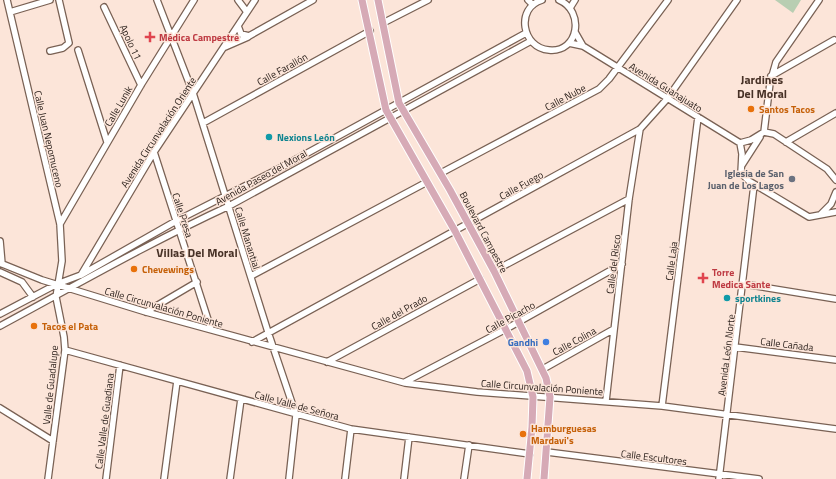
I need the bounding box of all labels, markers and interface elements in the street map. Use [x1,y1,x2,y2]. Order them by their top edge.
street label: Apolo 11 [116,22,145,62]
place label: Médica Campestre [159,30,239,45]
marker: Médica Campestre [144,31,156,43]
street label: Calle Farallón [254,49,310,90]
street label: Avenida Guanajuato [626,59,705,116]
district label: Jardines Del Moral [737,70,787,103]
street label: Avenida Circunvalación Oriente [117,74,200,191]
street label: Calle Nube [542,80,588,115]
street label: Calle Lunik [101,83,136,129]
street label: Calle Juan Nepomuceno [30,89,67,189]
place label: Santos Tacos [759,102,815,117]
marker: Santos Tacos [746,104,756,114]
place label: Nexions León [277,130,335,145]
marker: Nexions León [264,132,274,142]
street label: Avenida Paseo del Moral [213,146,310,209]
place label: Iglesia de San Juan de Los Lagos [708,166,784,193]
street label: Calle Fuego [497,167,546,204]
marker: Iglesia de San Juan de Los Lagos [787,174,797,184]
street label: Boulevard Campestre [456,189,511,276]
street label: Calle Presa [168,191,197,240]
street label: Calle Manantial [231,205,264,271]
street label: Calle del Risco [602,233,625,295]
street label: Calle Laja [662,241,681,281]
district label: Villas Del Moral [156,243,238,262]
place label: Chevewings [142,262,194,277]
marker: Chevewings [129,264,139,274]
place label: Torre Medica Sante [712,265,770,292]
marker: Torre Medica Sante [697,272,709,284]
street label: Calle Circunvalación Poniente [103,283,225,332]
street label: Calle del Prado [368,291,430,334]
place label: sportkines [735,291,781,306]
marker: sportkines [722,293,732,303]
street label: Calle Picacho [483,298,538,337]
street label: Avenida León Norte [714,313,739,397]
place label: Tacos el Pata [42,319,98,334]
marker: Tacos el Pata [29,321,39,331]
street label: Calle Colina [550,323,599,360]
street label: Calle Cañada [759,334,814,355]
place label: Gandhi [508,335,538,350]
marker: Gandhi [541,337,551,347]
street label: Valle de Guadalupe [39,345,62,425]
street label: Calle Valle de Guadiana [91,372,118,470]
street label: Calle Circunvalación Poniente [480,376,604,399]
street label: Calle Valle de Señora [253,387,341,424]
place label: Hamburguesas Mardavi's [531,421,597,448]
marker: Hamburguesas Mardavi's [518,429,528,439]
street label: Calle Escultores [620,446,688,469]

